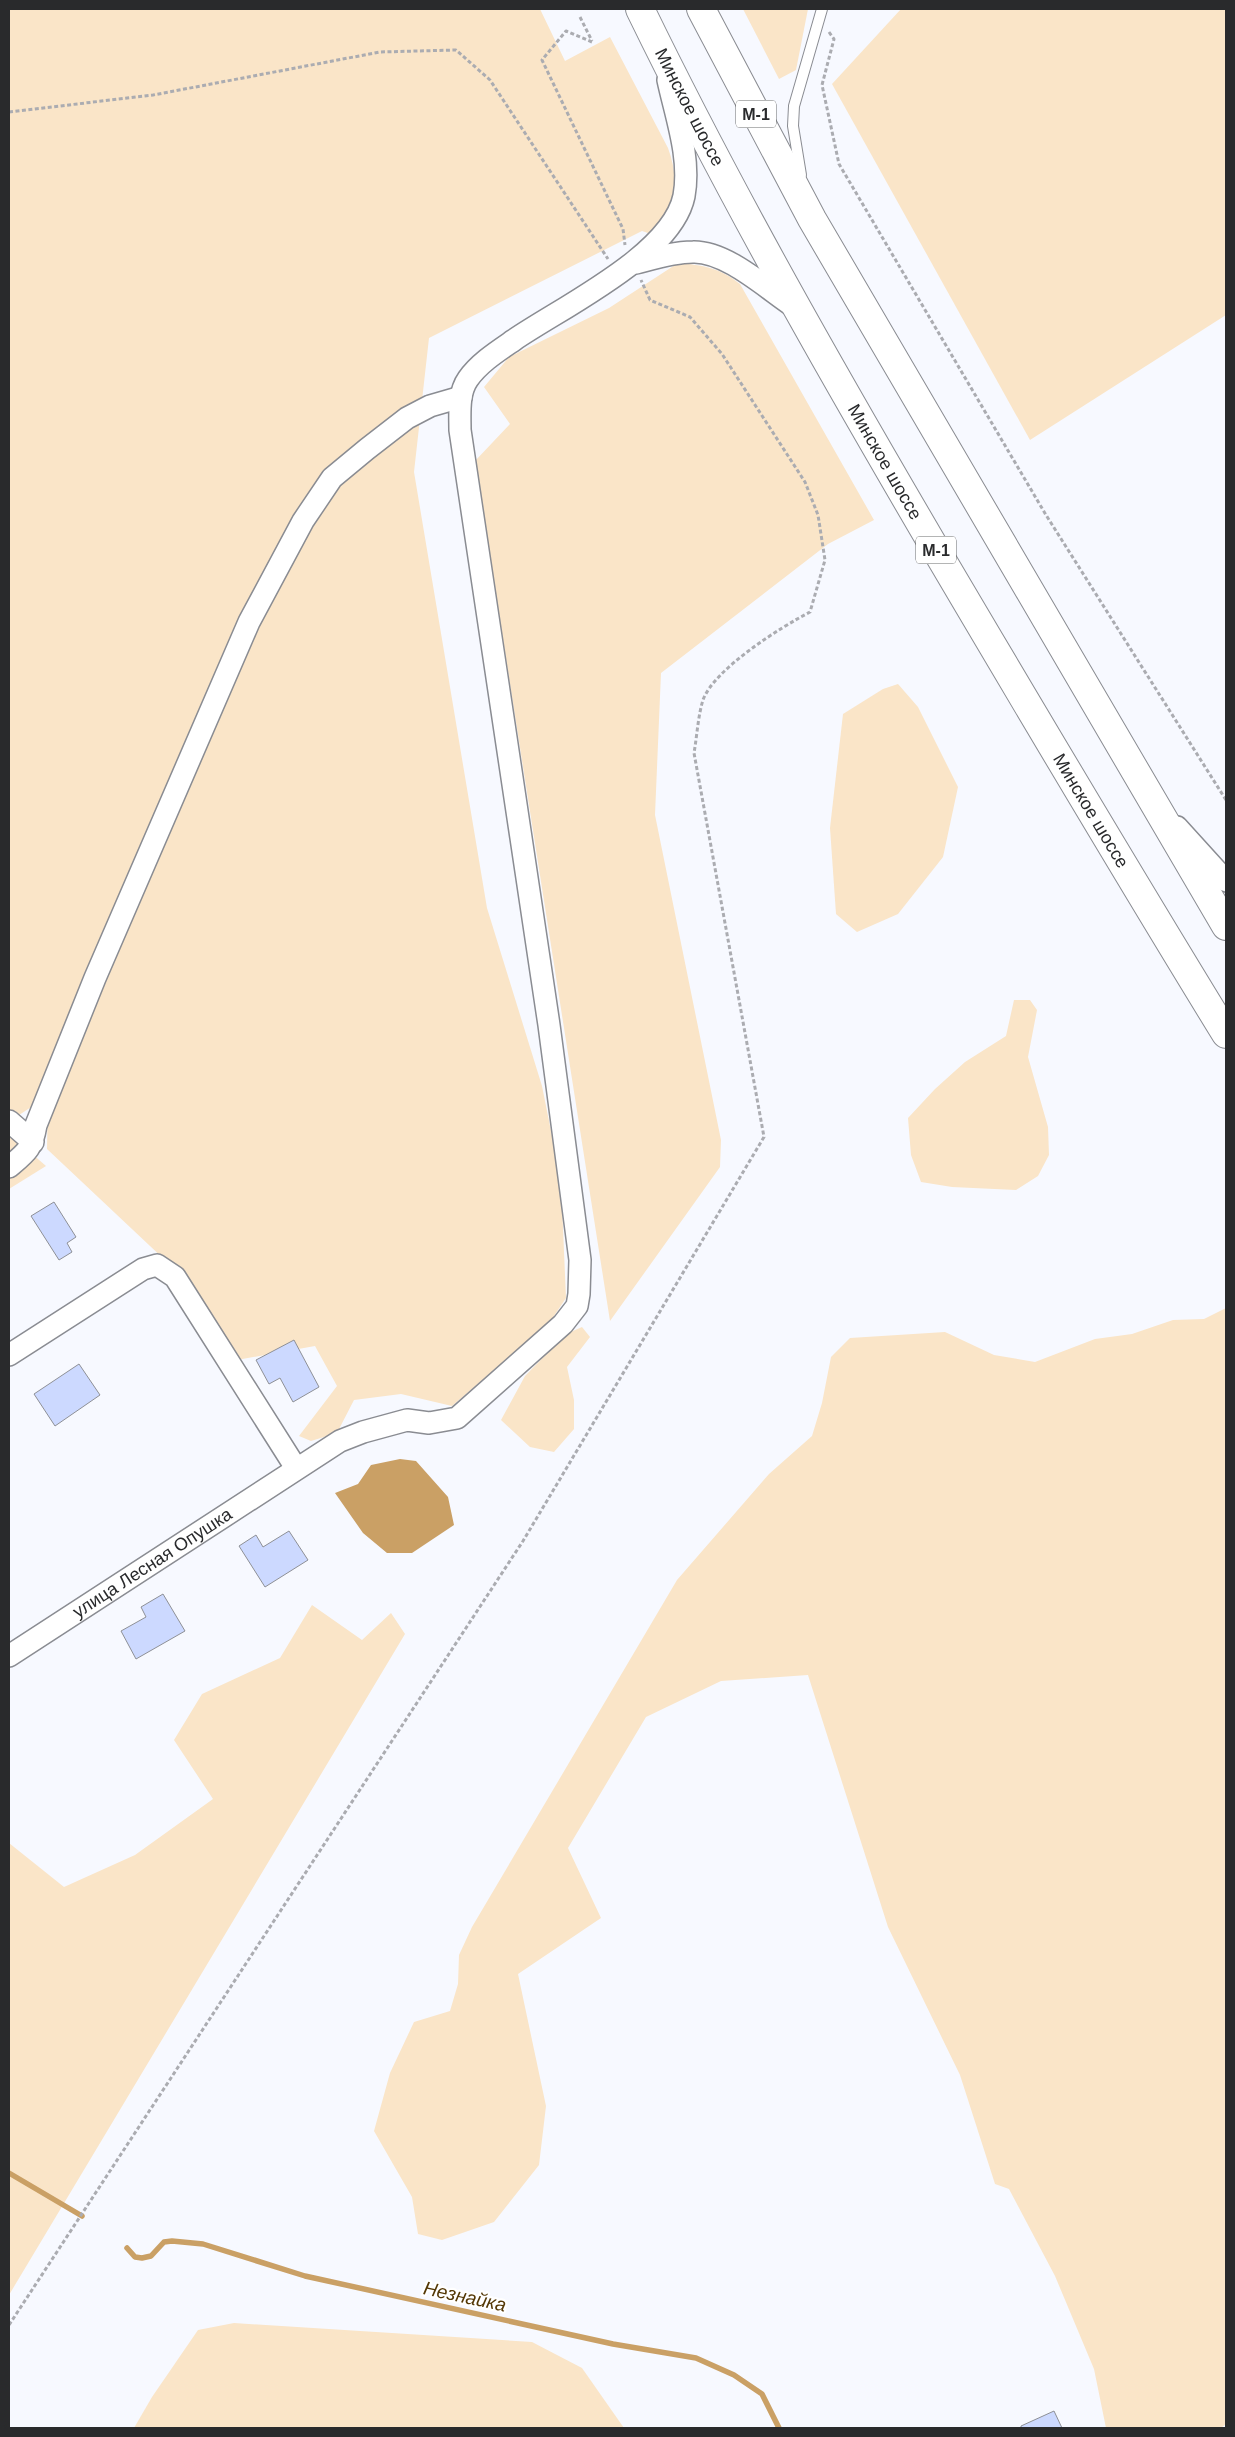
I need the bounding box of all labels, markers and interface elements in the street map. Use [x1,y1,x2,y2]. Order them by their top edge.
street label: Минское шоссе [651,45,728,170]
road number: М-1 [736,100,776,128]
street label: Минское шоссе [844,401,926,523]
road number: М-1 [916,536,956,564]
street label: Минское шоссе [1049,750,1133,872]
street label: улица Лесная Опушка [69,1503,237,1622]
water label: Незнайка [422,2277,508,2315]

